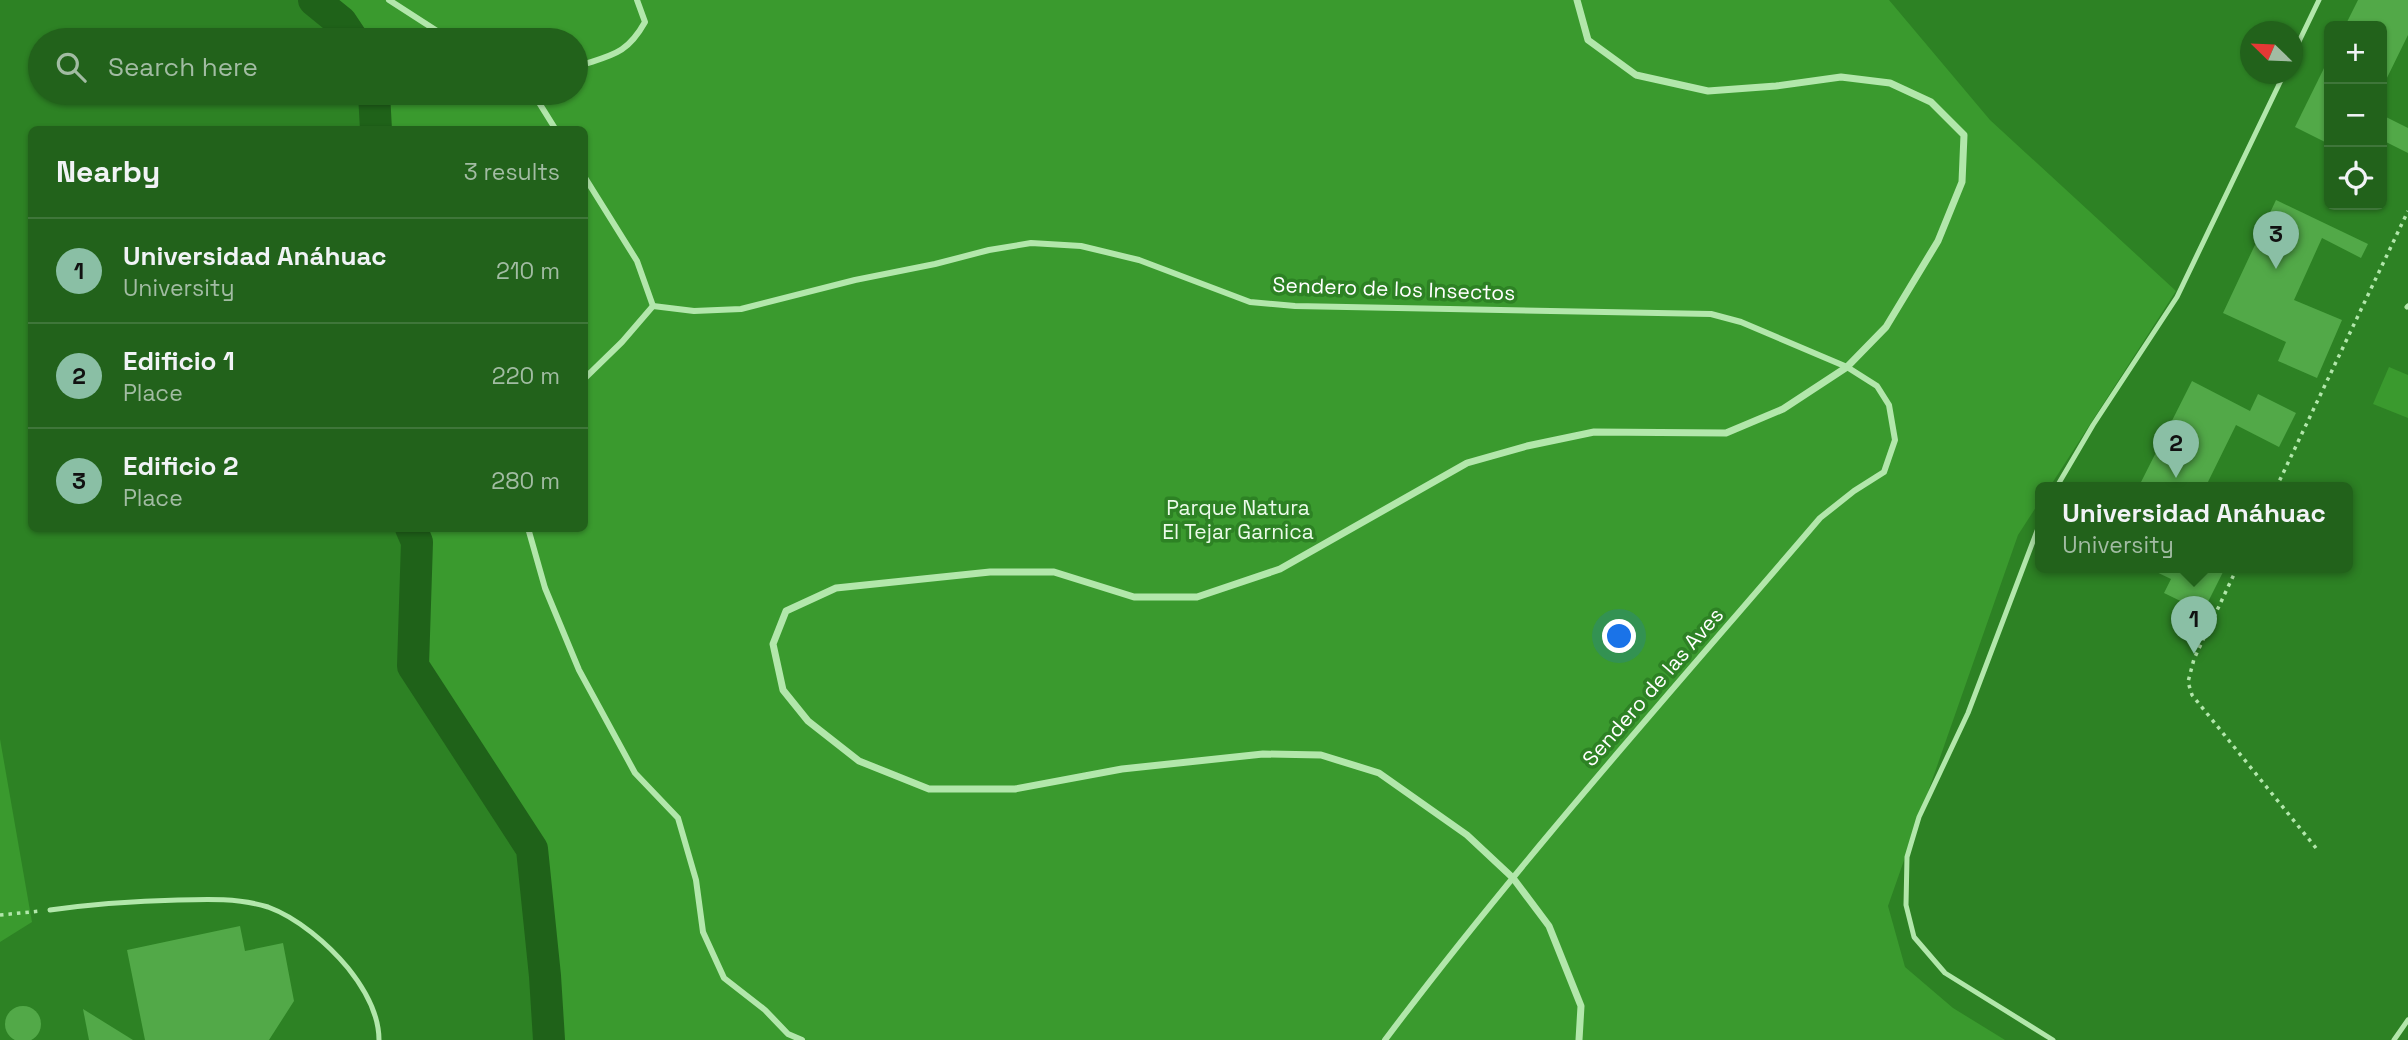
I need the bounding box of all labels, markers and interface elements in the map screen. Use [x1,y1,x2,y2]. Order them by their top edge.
north arrow [2240,21,2303,84]
map controls [2324,21,2387,210]
button: + [2324,21,2387,84]
search box [28,28,588,105]
icon: search [52,48,90,86]
text: Search here [108,50,258,84]
button: − [2324,84,2387,147]
button: locate [2324,147,2387,210]
text: Nearby [56,152,160,191]
text: 3 results [464,157,560,187]
pin: 3 [2253,211,2299,269]
text: Universidad Anáhuac [123,239,386,273]
text: 1 [74,256,84,286]
text: 210 m [496,256,560,286]
street label: Sendero de los Insectos [1272,271,1516,306]
text: University [123,273,234,303]
text: Edificio 1 [123,344,235,378]
text: 2 [72,361,86,391]
text: 220 m [492,361,560,391]
text: Place [123,378,183,408]
pin: 2 [2153,420,2199,478]
text: Edificio 2 [123,449,239,483]
text: 3 [72,466,86,496]
text: 280 m [491,466,560,496]
popup [2035,482,2353,573]
text: Place [123,483,183,513]
park label: Parque Natura El Tejar Garnica [1162,494,1314,545]
text: Universidad Anáhuac [2062,496,2326,530]
text: University [2062,530,2174,560]
pin: 1 [2171,596,2217,654]
street label: Sendero de las Aves [1576,602,1729,772]
your location [1602,619,1636,653]

